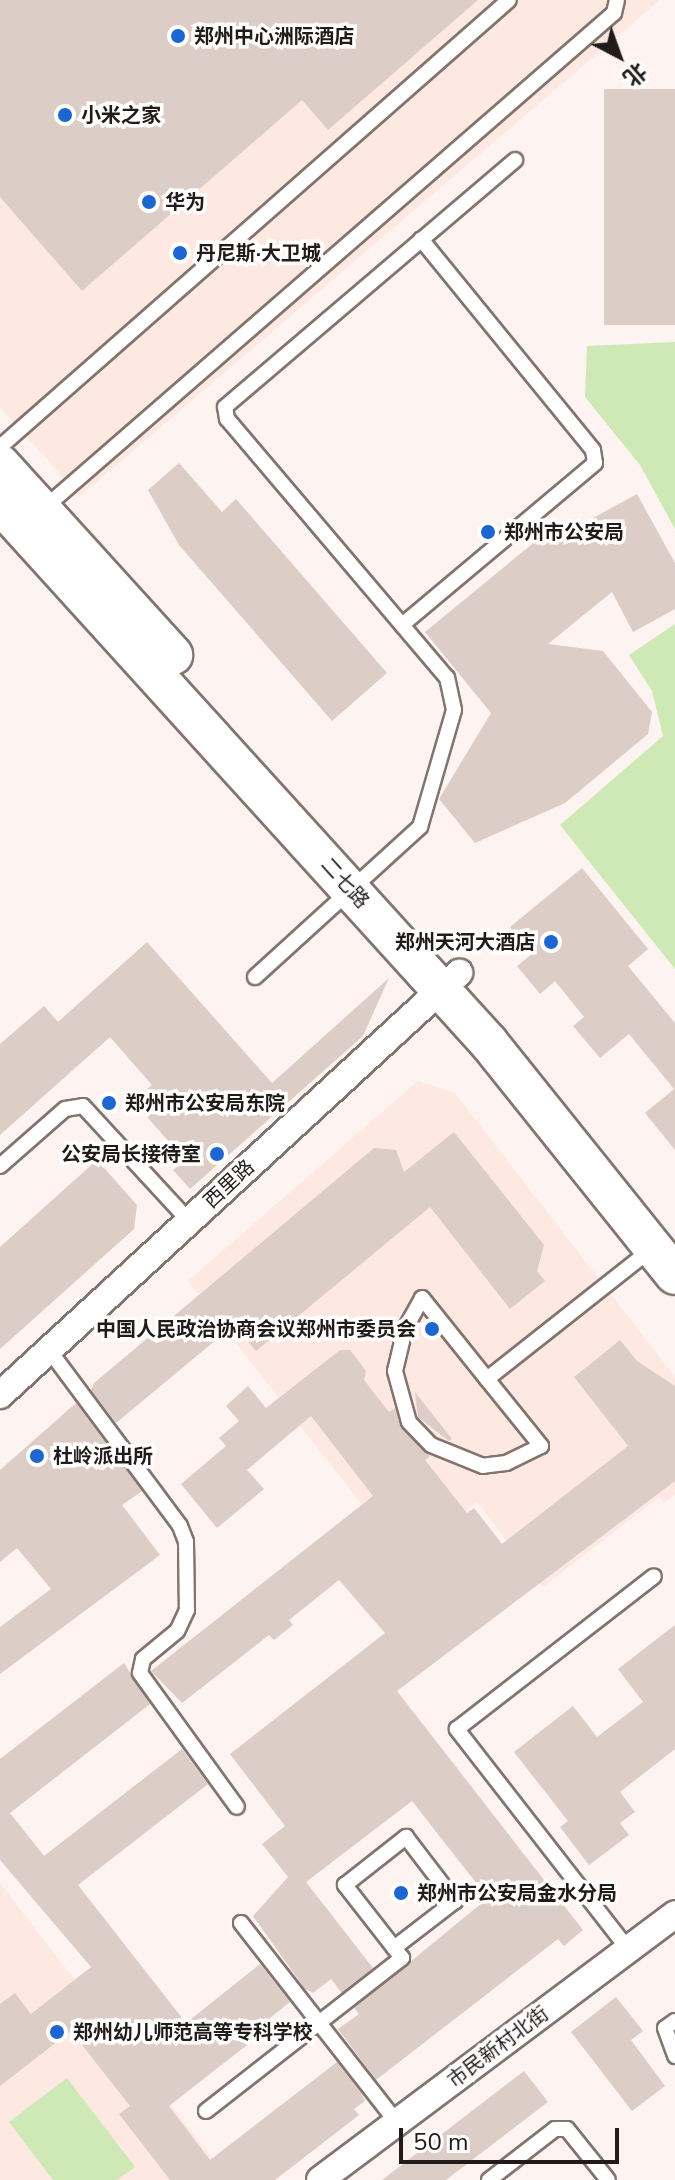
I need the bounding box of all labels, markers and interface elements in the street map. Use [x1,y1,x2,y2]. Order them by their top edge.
north arrow [579,16,659,96]
place label: 郑州中心洲际酒店 [194,24,354,48]
marker: 郑州中心洲际酒店 [169,27,187,45]
text: 北 [617,56,653,93]
place label: 小米之家 [81,103,161,127]
marker: 小米之家 [56,106,74,124]
place label: 华为 [165,190,205,214]
marker: 华为 [140,193,158,211]
place label: 丹尼斯·大卫城 [196,241,321,265]
marker: 丹尼斯·大卫城 [171,244,189,262]
place label: 郑州市公安局 [504,520,624,544]
marker: 郑州市公安局 [479,523,497,541]
street label: 二七路 [316,853,374,913]
place label: 郑州天河大酒店 [395,930,535,954]
marker: 郑州天河大酒店 [542,933,560,951]
place label: 郑州市公安局东院 [125,1091,285,1115]
marker: 郑州市公安局东院 [100,1094,118,1112]
place label: 公安局长接待室 [61,1142,201,1166]
marker: 公安局长接待室 [208,1145,226,1163]
street label: 西里路 [199,1155,259,1213]
place label: 中国人民政治协商会议郑州市委员会 [96,1317,416,1341]
marker: 中国人民政治协商会议郑州市委员会 [423,1320,441,1338]
place label: 杜岭派出所 [53,1444,153,1468]
marker: 杜岭派出所 [28,1447,46,1465]
place label: 郑州市公安局金水分局 [417,1881,617,1905]
marker: 郑州市公安局金水分局 [392,1884,410,1902]
street label: 市民新村北街 [443,2001,553,2093]
place label: 郑州幼儿师范高等专科学校 [73,2020,313,2044]
marker: 郑州幼儿师范高等专科学校 [48,2023,66,2041]
scale bar [403,2112,623,2162]
text: 50 m [413,2126,469,2158]

